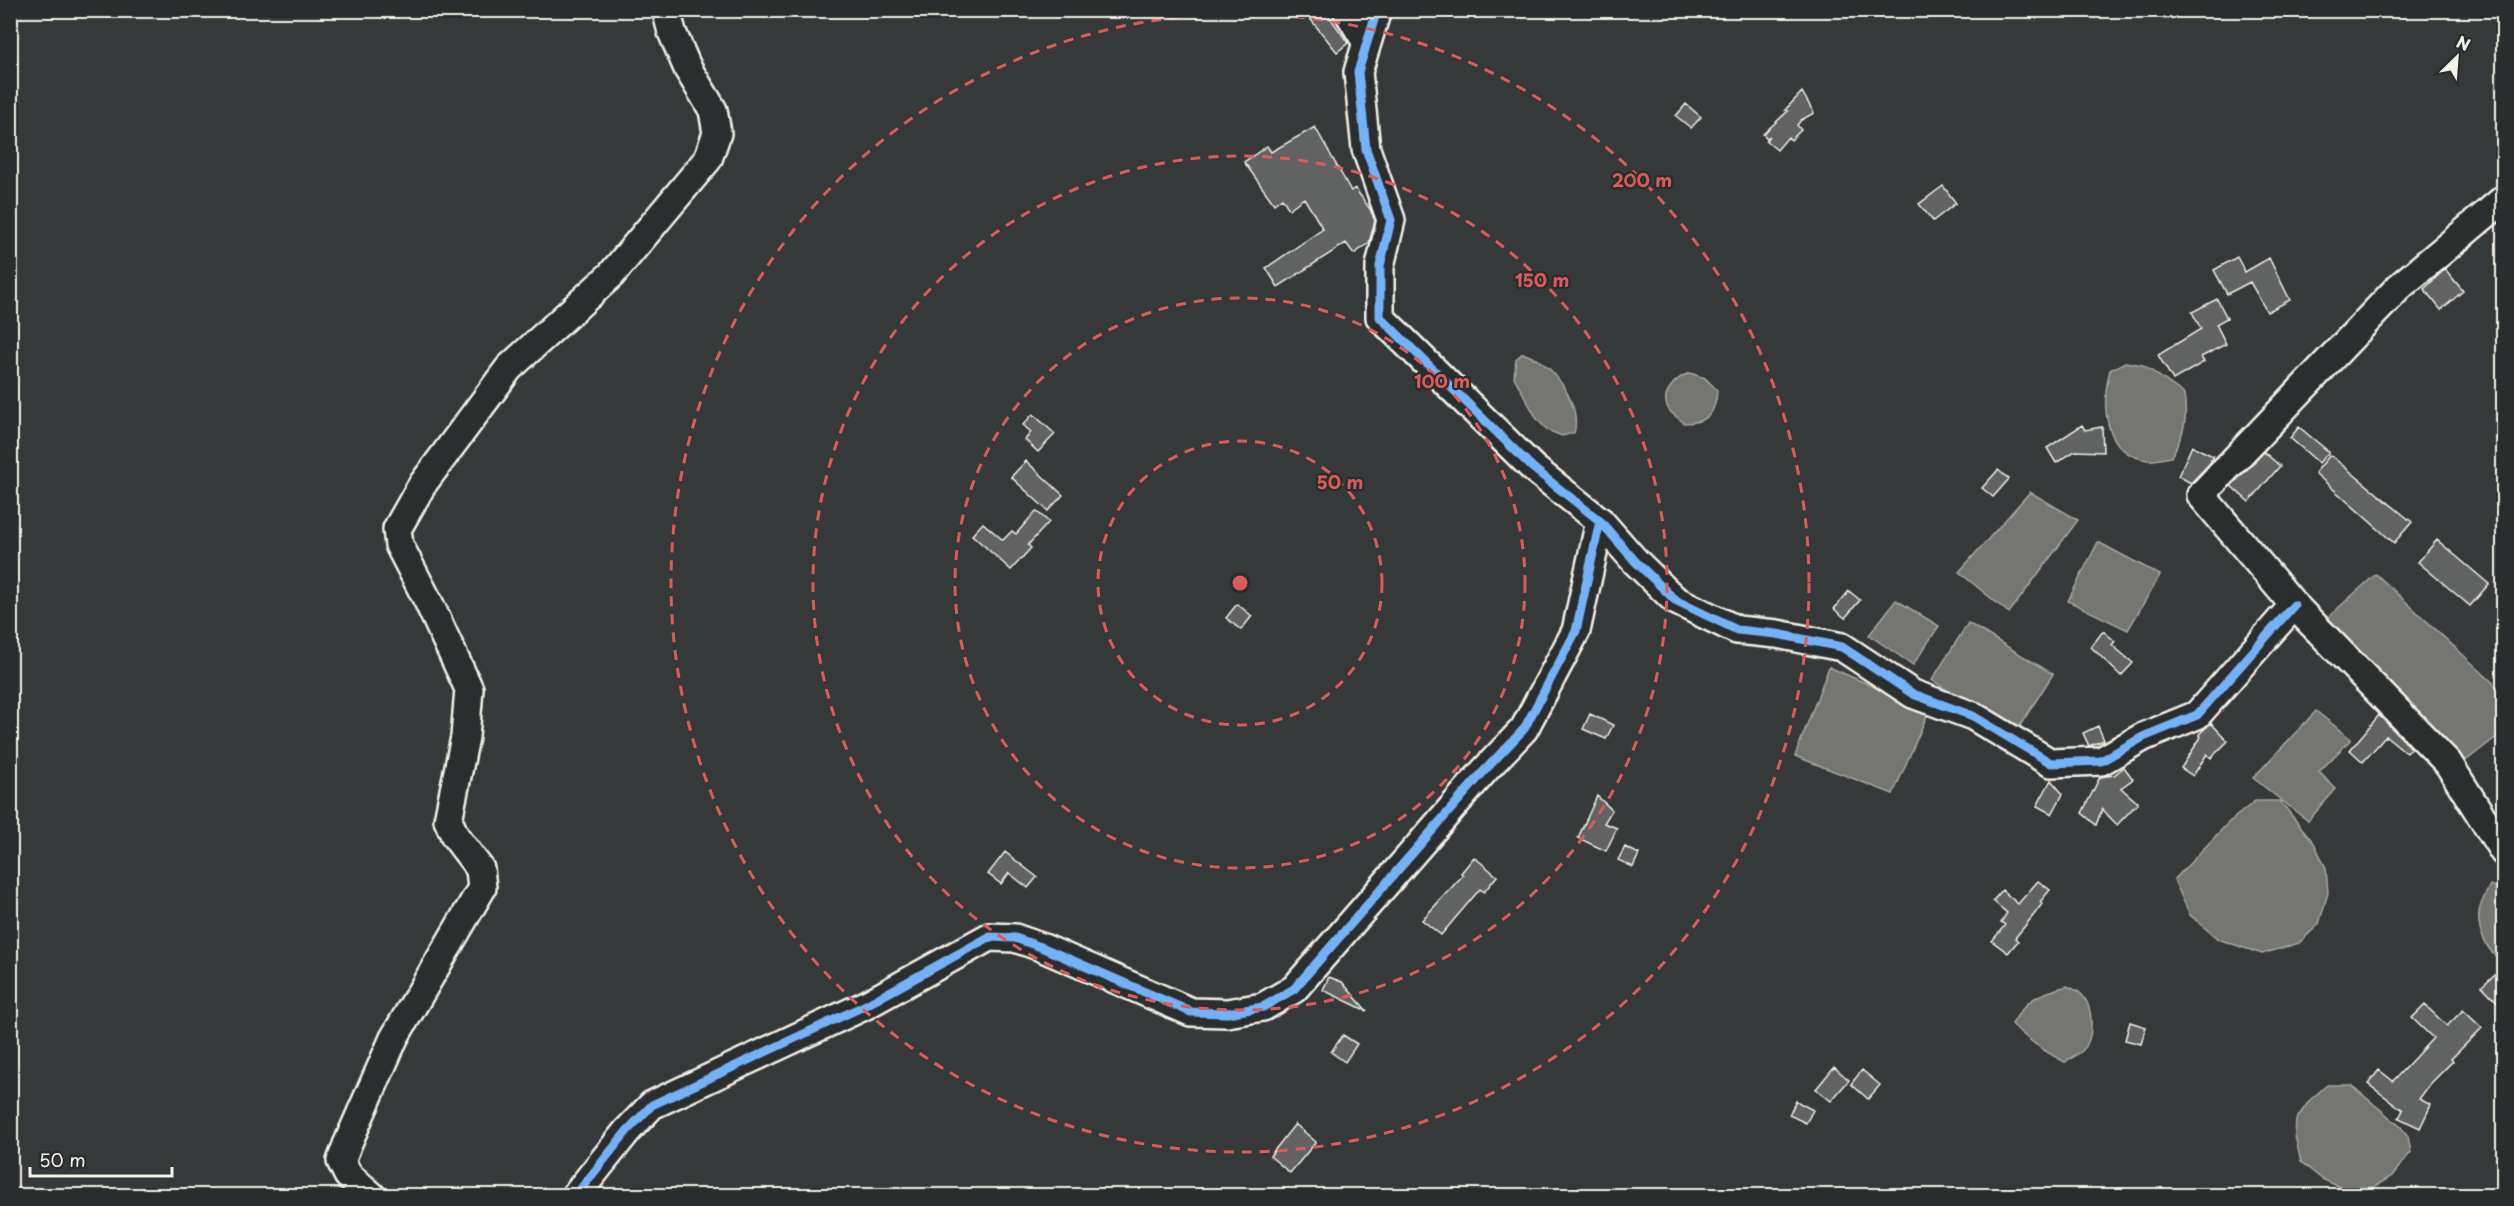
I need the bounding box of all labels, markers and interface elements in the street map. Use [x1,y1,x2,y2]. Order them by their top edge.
north arrow [2427,27,2487,87]
text: N [2453,29,2475,56]
text: 200 m [1612,166,1672,193]
text: 150 m [1515,266,1569,293]
text: 100 m [1414,367,1470,394]
text: 50 m [1317,468,1363,495]
centre of rings [1230,573,1250,593]
scale bar [30,1140,172,1178]
text: 50 m [39,1146,86,1173]

